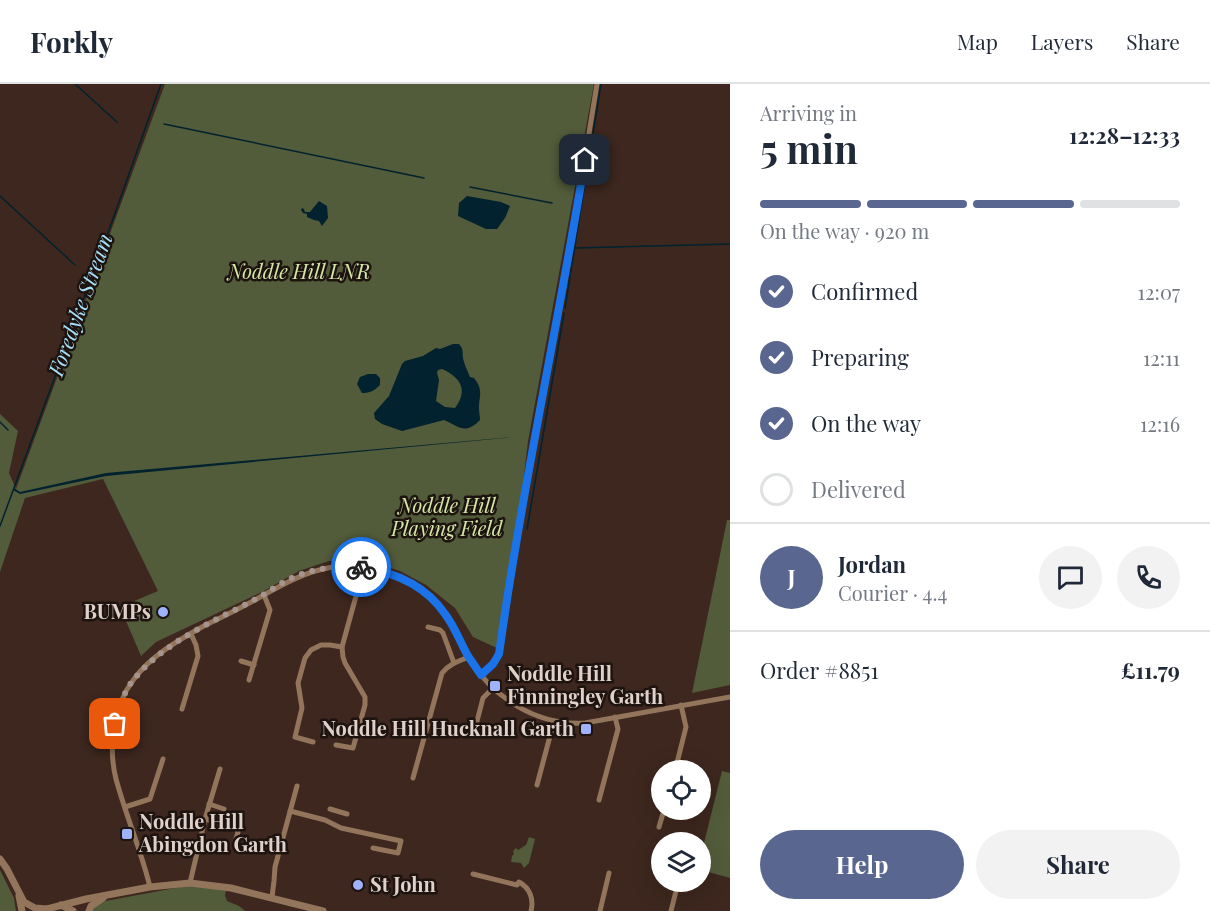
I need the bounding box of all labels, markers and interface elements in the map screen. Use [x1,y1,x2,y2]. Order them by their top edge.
text: Forkly [30,23,113,60]
text: Map [957,27,998,55]
text: Layers [1031,27,1093,55]
text: Share [1126,27,1180,55]
text: Arriving in [760,99,857,126]
text: 12:28–12:33 [1069,120,1180,150]
text: 5 min [760,122,858,174]
pin [559,134,610,185]
icon: home [568,143,601,176]
text: On the way · 920 m [760,217,929,244]
water label: Foredyke Stream [40,229,118,380]
park label: Noddle Hill LNR [226,257,370,284]
icon: check [760,275,793,308]
text: Confirmed [811,276,918,306]
text: 12:07 [1138,278,1180,305]
icon: check [760,341,793,374]
text: Preparing [811,342,909,372]
text: 12:11 [1143,344,1180,371]
icon: check [760,407,793,440]
text: On the way [811,408,921,438]
text: 12:16 [1140,410,1180,437]
text: Delivered [811,474,906,504]
park label: Noddle Hill Playing Field [390,491,504,541]
courier [331,537,391,597]
button: chat [1039,546,1102,609]
button: phone [1117,546,1180,609]
text: Jordan [838,549,906,579]
icon: bike [345,551,378,584]
text: J [787,562,796,592]
text: Courier · 4.4 [838,579,947,606]
place label: BUMPs [83,597,151,624]
marker: BUMPs [156,605,170,619]
text: Order #8851 [760,655,879,685]
text: £11.79 [1121,655,1180,685]
place label: Noddle Hill Finningley Garth [507,659,663,709]
marker: Noddle Hill Finningley Garth [488,679,502,693]
pin [89,698,140,749]
icon: bag [98,707,131,740]
place label: Noddle Hill Hucknall Garth [322,714,574,741]
marker: Noddle Hill Hucknall Garth [579,722,593,736]
map controls [651,760,711,892]
button: locate [651,760,711,820]
place label: Noddle Hill Abingdon Garth [138,807,287,857]
marker: Noddle Hill Abingdon Garth [120,827,134,841]
button: Help [760,830,964,899]
button: Share [976,830,1180,899]
button: layers [651,832,711,892]
place label: St John [370,870,436,897]
marker: St John [351,878,365,892]

